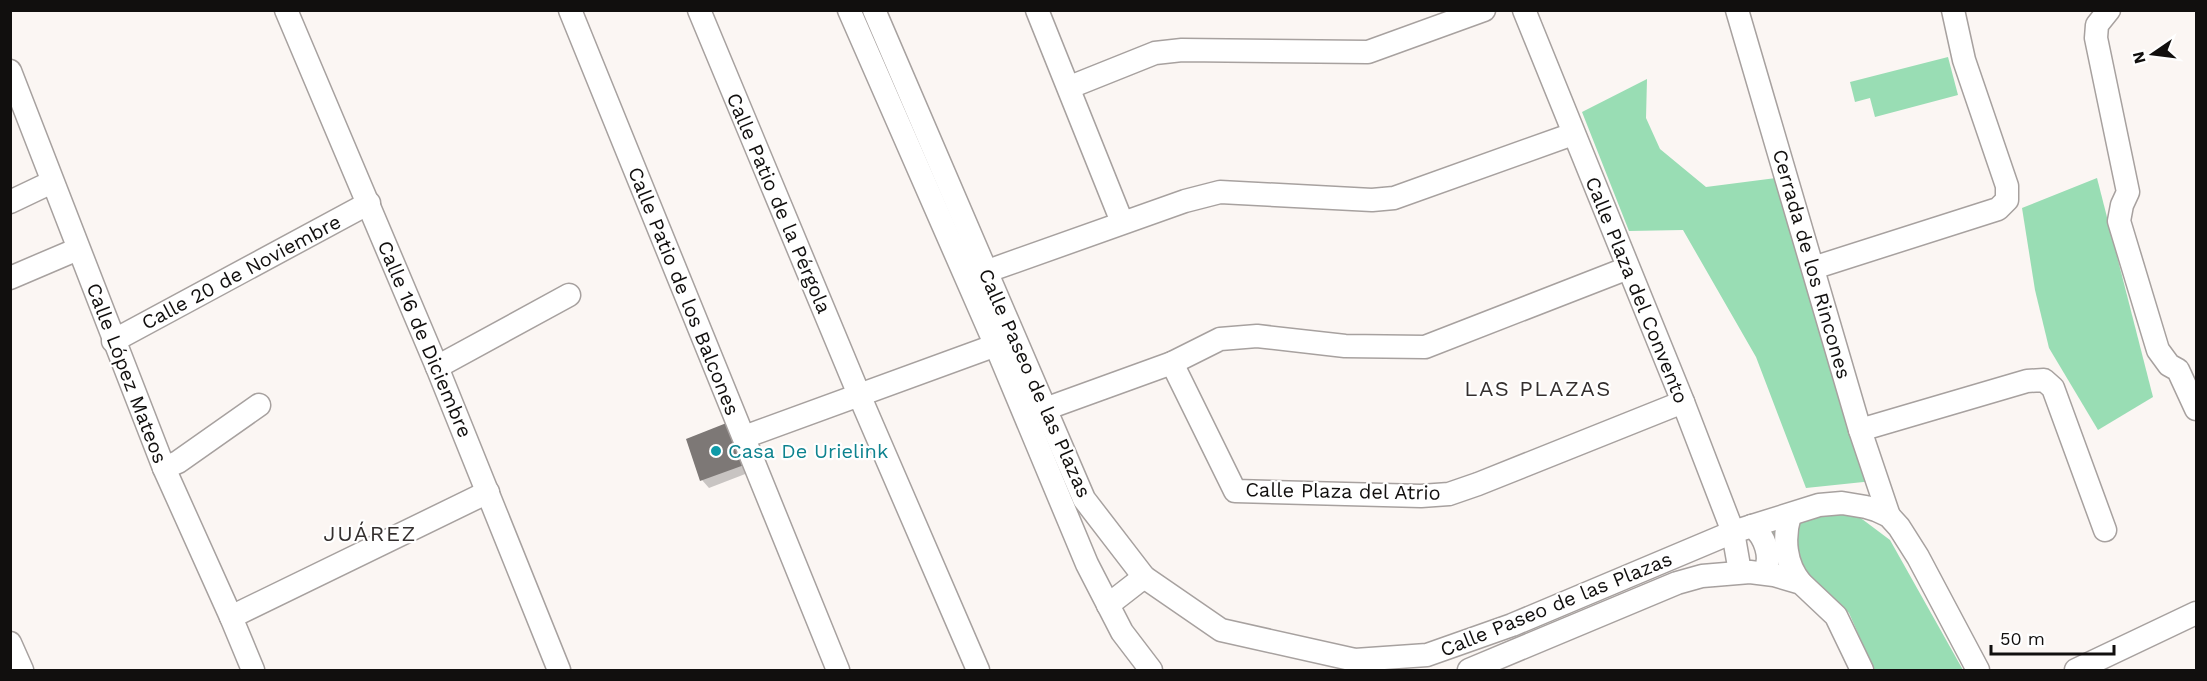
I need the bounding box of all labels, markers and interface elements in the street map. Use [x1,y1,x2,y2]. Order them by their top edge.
north arrow [2123,24,2183,84]
text: N [2128,49,2150,66]
street label: Calle Patio de la Pérgola [722,89,836,317]
street label: Cerrada de los Rincones [1768,146,1856,382]
street label: Calle Patio de los Balcones [623,163,745,419]
street label: Calle Plaza del Convento [1580,173,1694,407]
street label: Calle 20 de Noviembre [137,209,345,335]
street label: Calle 16 de Diciembre [373,237,477,441]
street label: Calle Paseo de las Plazas [974,265,1096,501]
street label: Calle López Mateos [82,279,172,467]
district label: LAS PLAZAS [1464,376,1612,401]
place label: Casa De Urielink [728,439,888,463]
marker: Casa De Urielink [709,444,723,458]
street label: Calle Plaza del Atrio [1245,477,1441,505]
district label: JUÁREZ [323,521,417,546]
street label: Calle Paseo de las Plazas [1437,546,1675,662]
scale bar [1991,618,2114,656]
text: 50 m [2000,628,2045,649]

